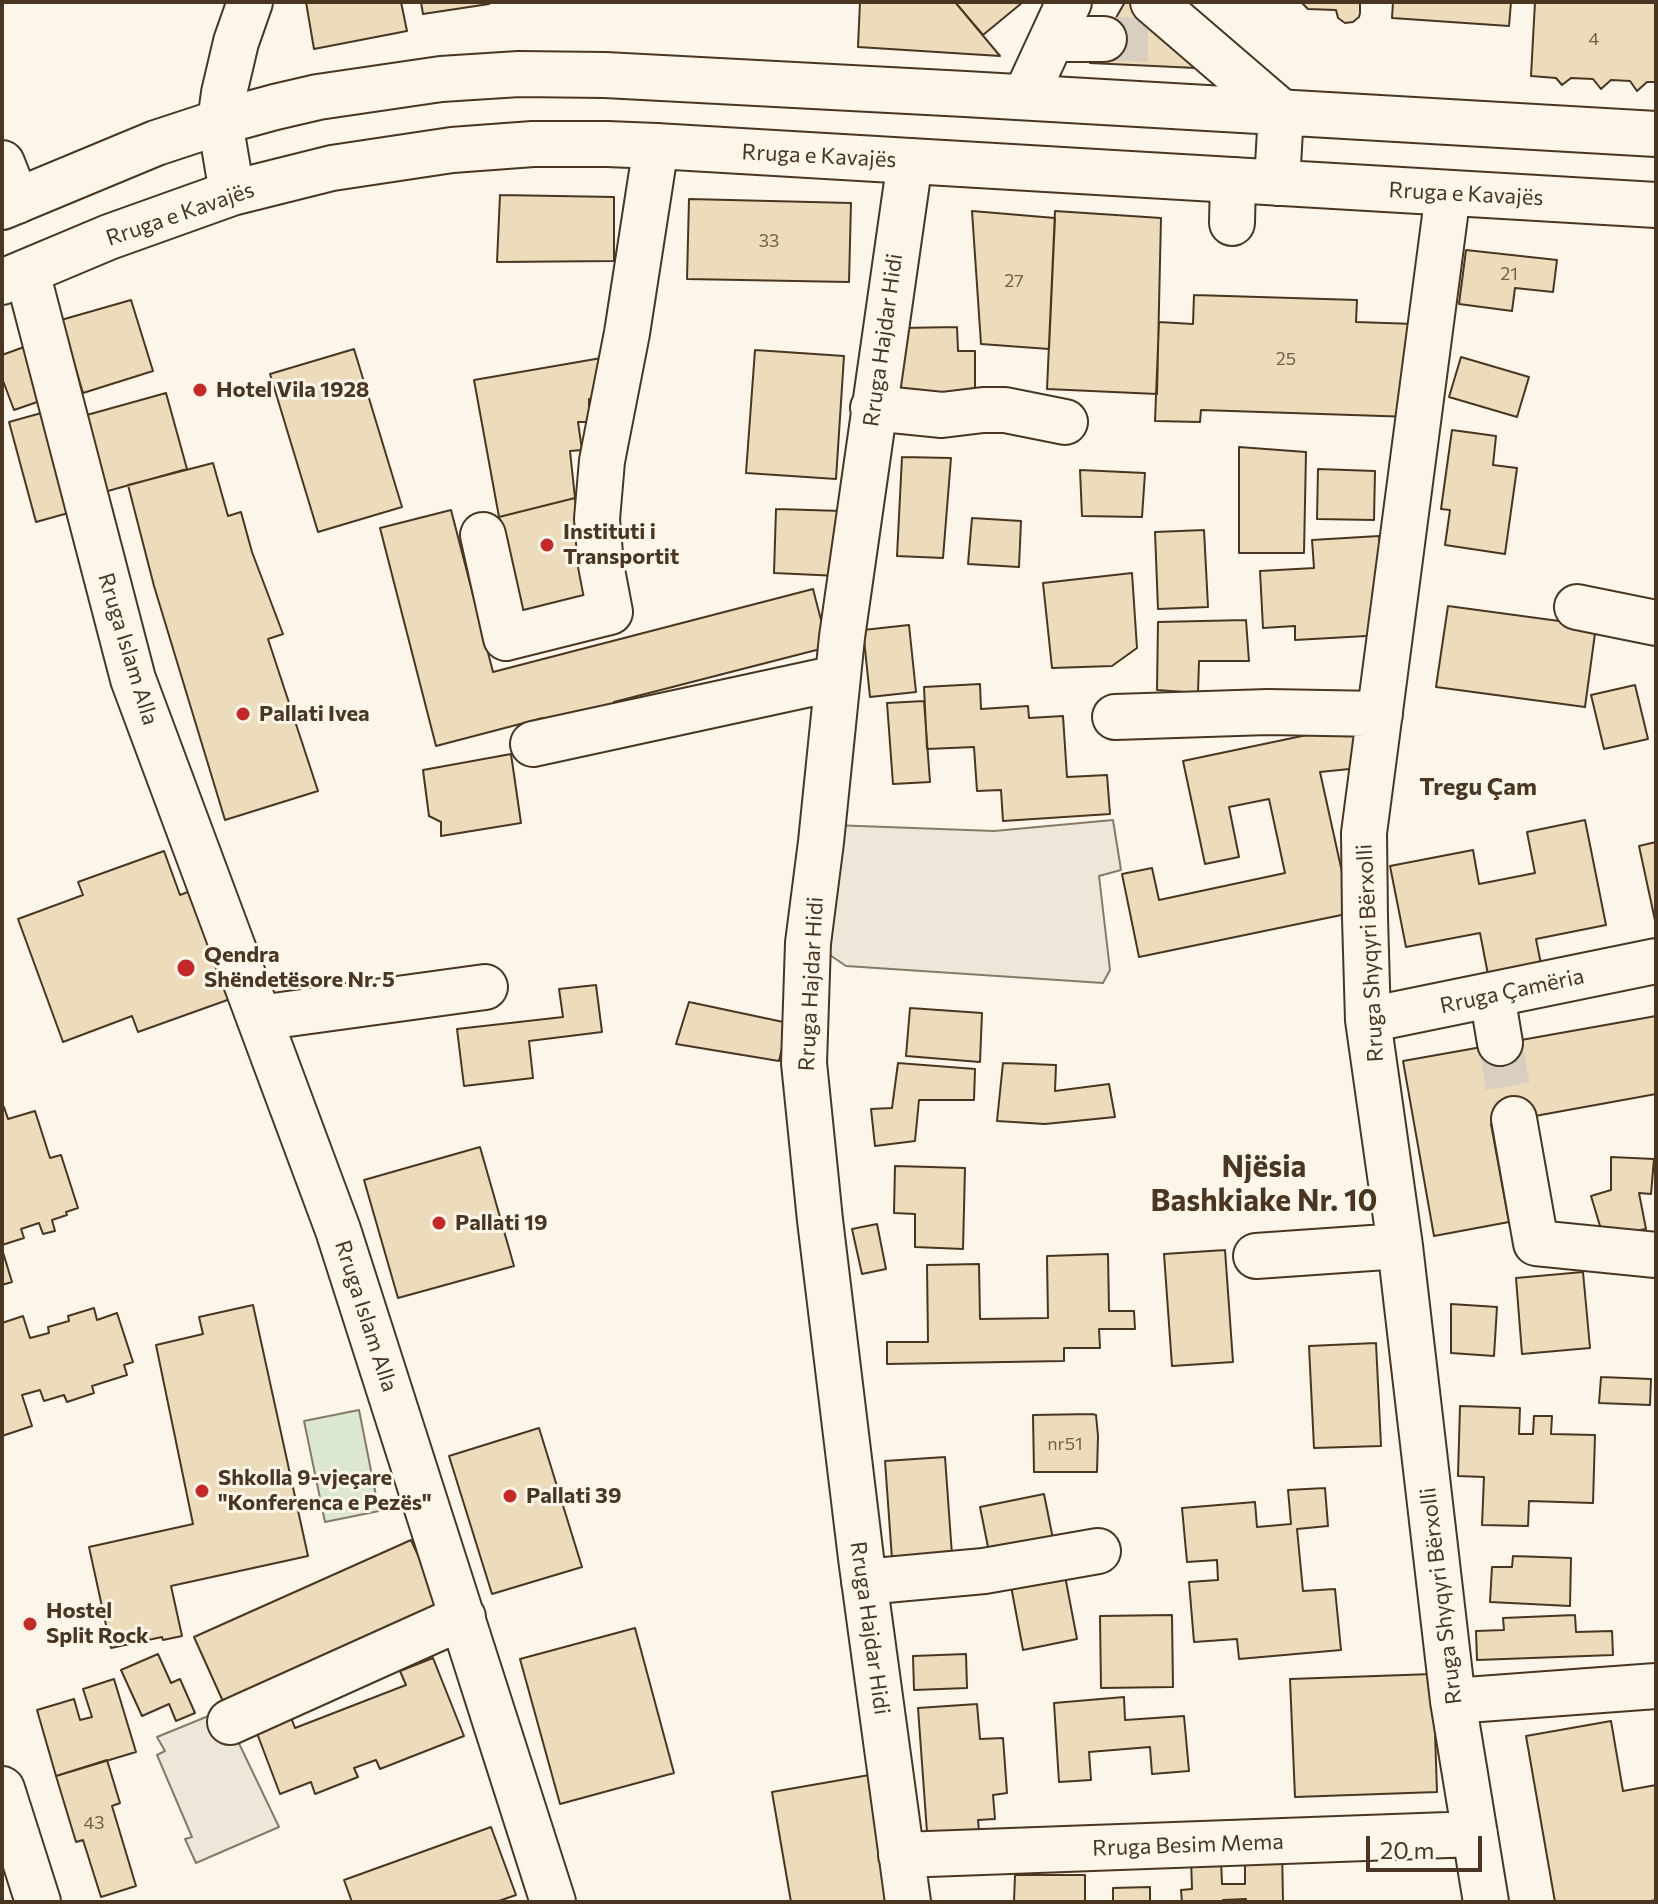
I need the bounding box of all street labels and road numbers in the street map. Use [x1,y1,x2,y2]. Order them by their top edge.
street label: Rruga e Kavajës [741,139,897,173]
street label: Rruga e Kavajës [102,176,258,252]
street label: Rruga e Kavajës [1388,177,1544,211]
street label: Rruga Hajdar Hidi [858,252,908,428]
street label: Rruga Islam Alla [92,570,164,728]
street label: Rruga Shyqyri Bërxolli [1351,843,1389,1063]
street label: Rruga Hajdar Hidi [793,896,829,1072]
street label: Rruga Çamëria [1438,963,1586,1019]
street label: Rruga Islam Alla [329,1237,403,1395]
street label: Rruga Shyqyri Bërxolli [1415,1486,1467,1706]
street label: Rruga Hajdar Hidi [845,1540,895,1716]
street label: Rruga Besim Mema [1092,1828,1284,1862]

